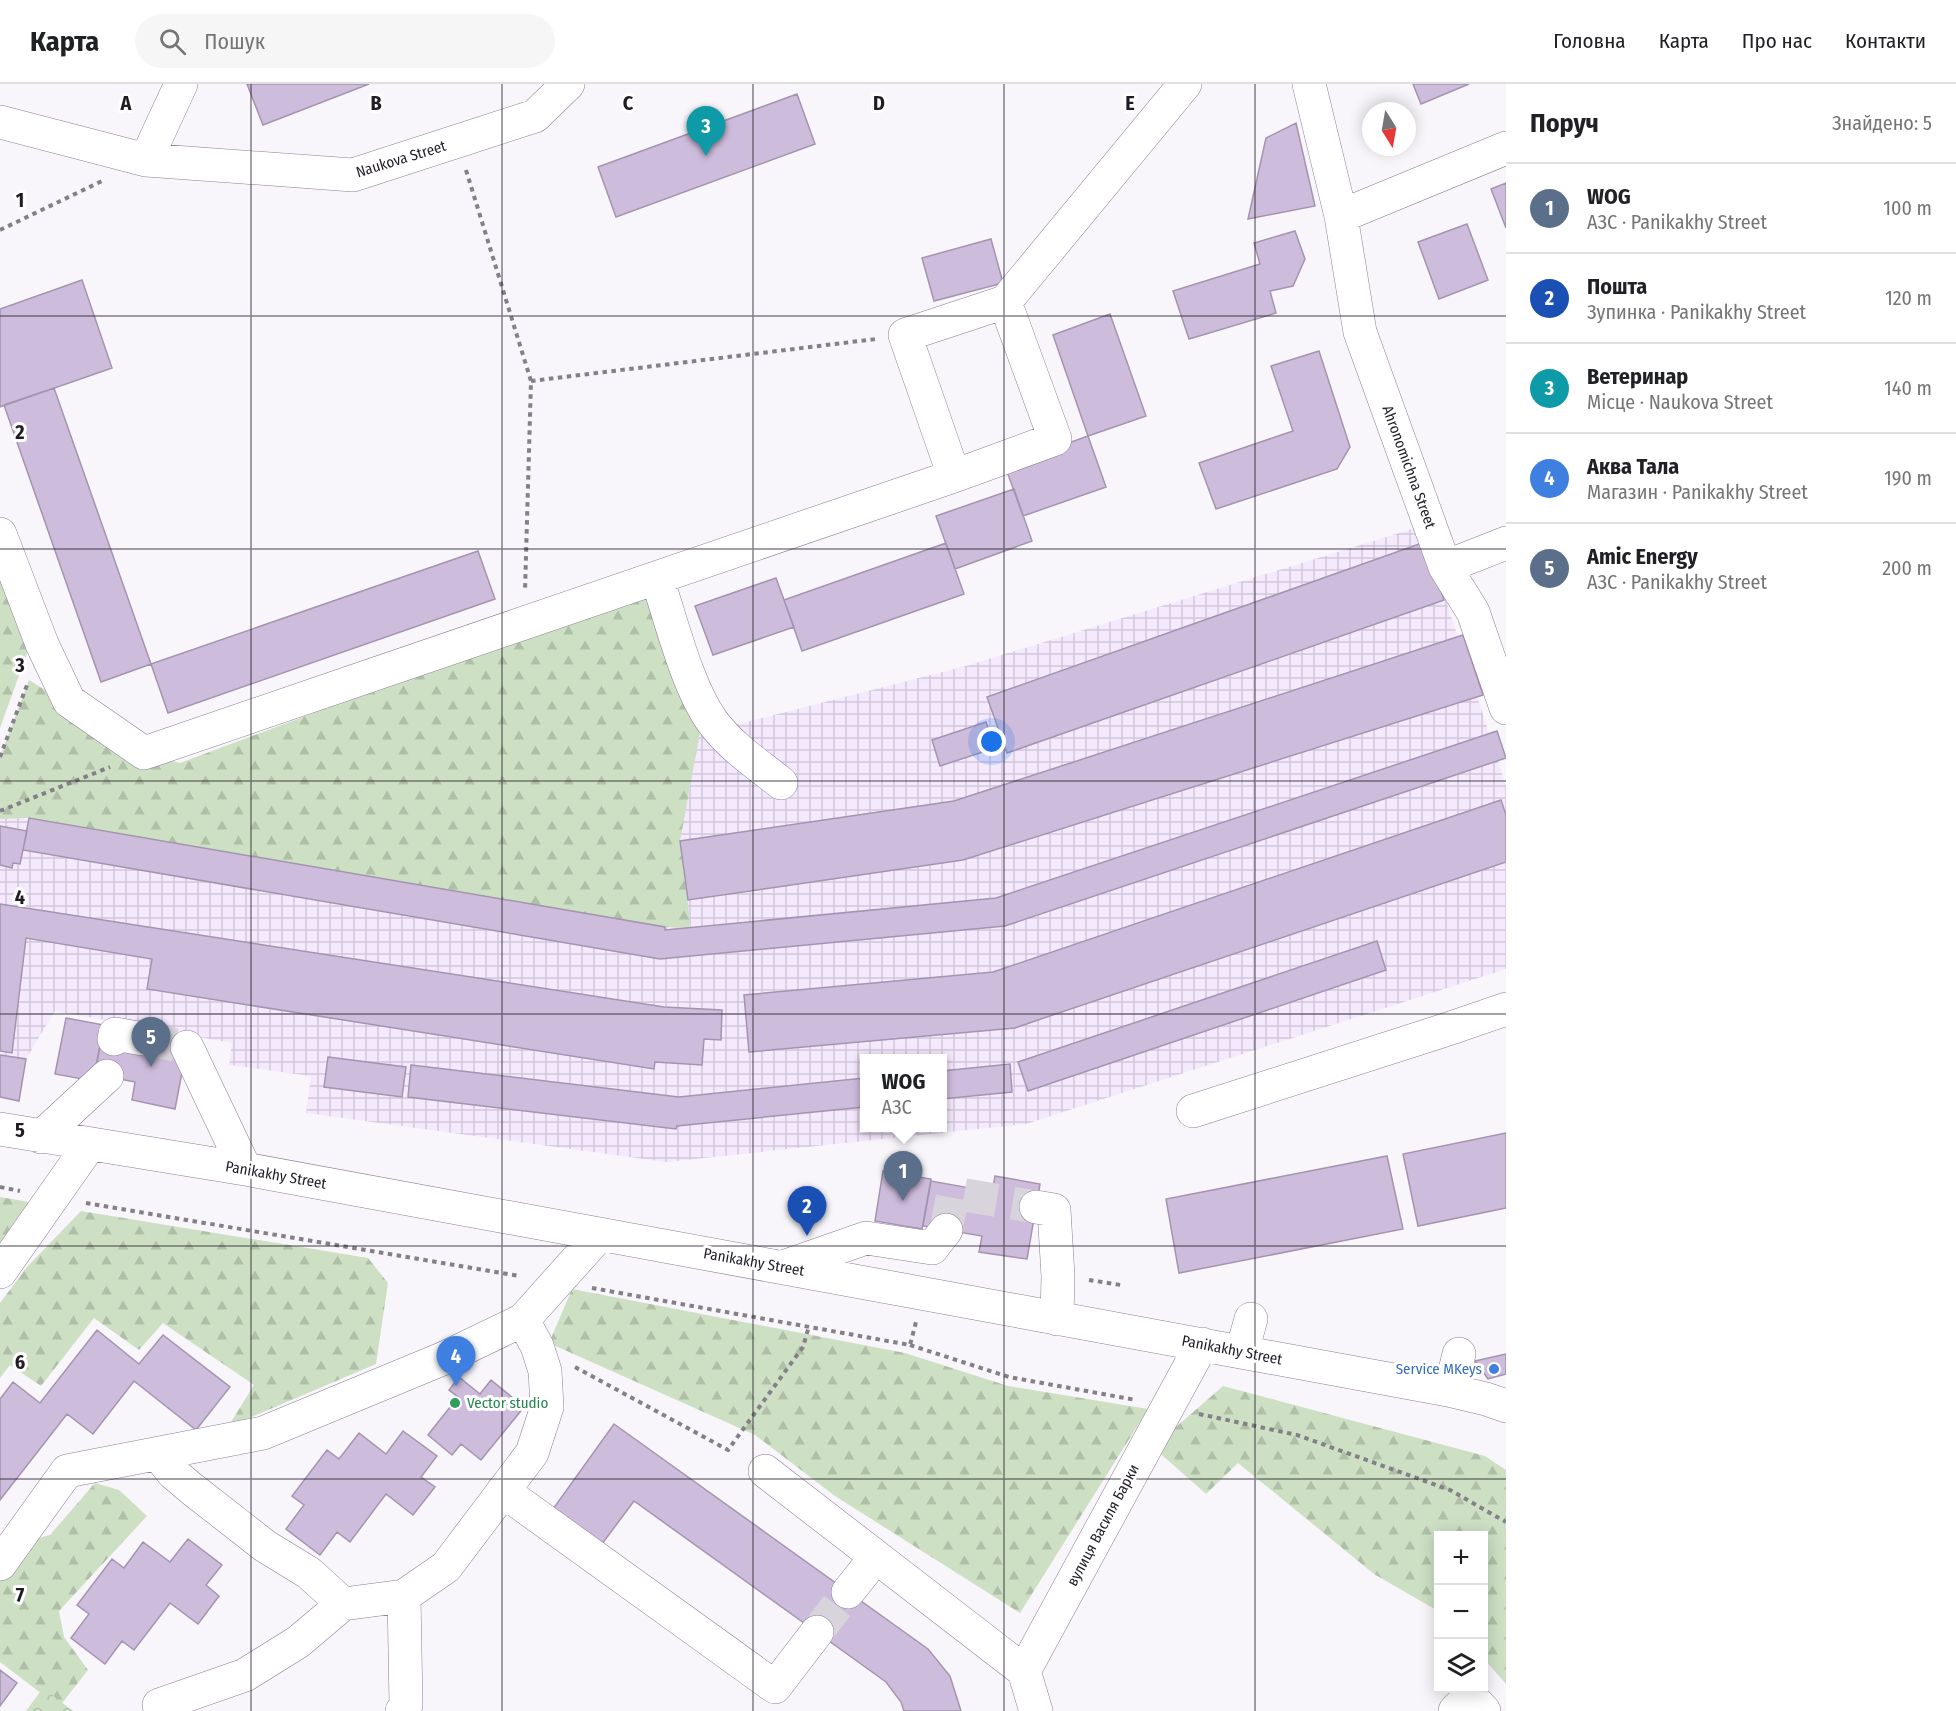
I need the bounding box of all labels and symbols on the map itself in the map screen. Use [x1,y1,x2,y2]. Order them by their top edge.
text: A [120,91,133,115]
text: B [370,91,382,115]
text: C [623,91,634,115]
text: D [873,91,885,115]
text: E [1125,91,1135,115]
north arrow [1362,102,1416,156]
pin: 3 [686,106,726,156]
street label: Naukova Street [354,137,448,181]
text: 1 [16,188,24,212]
street label: Ahronomichna Street [1378,403,1440,531]
text: 2 [14,420,25,444]
text: 3 [14,653,25,677]
your location [977,727,1006,756]
text: 4 [15,885,25,909]
pin: 5 [132,1018,170,1067]
text: 5 [15,1118,25,1142]
pin: 1 [884,1152,922,1201]
street label: Panikakhy Street [224,1157,328,1193]
pin: 2 [788,1186,826,1236]
street label: Panikakhy Street [702,1244,806,1280]
street label: Panikakhy Street [1180,1331,1284,1369]
pin: 4 [436,1336,476,1386]
text: 6 [15,1350,25,1374]
place label: Service MKeys [1396,1360,1482,1378]
marker: Service MKeys [1487,1362,1501,1376]
place label: Vector studio [467,1394,548,1412]
marker: Vector studio [448,1396,462,1410]
street label: вулиця Василя Барки [1063,1461,1143,1589]
text: 7 [16,1583,25,1607]

